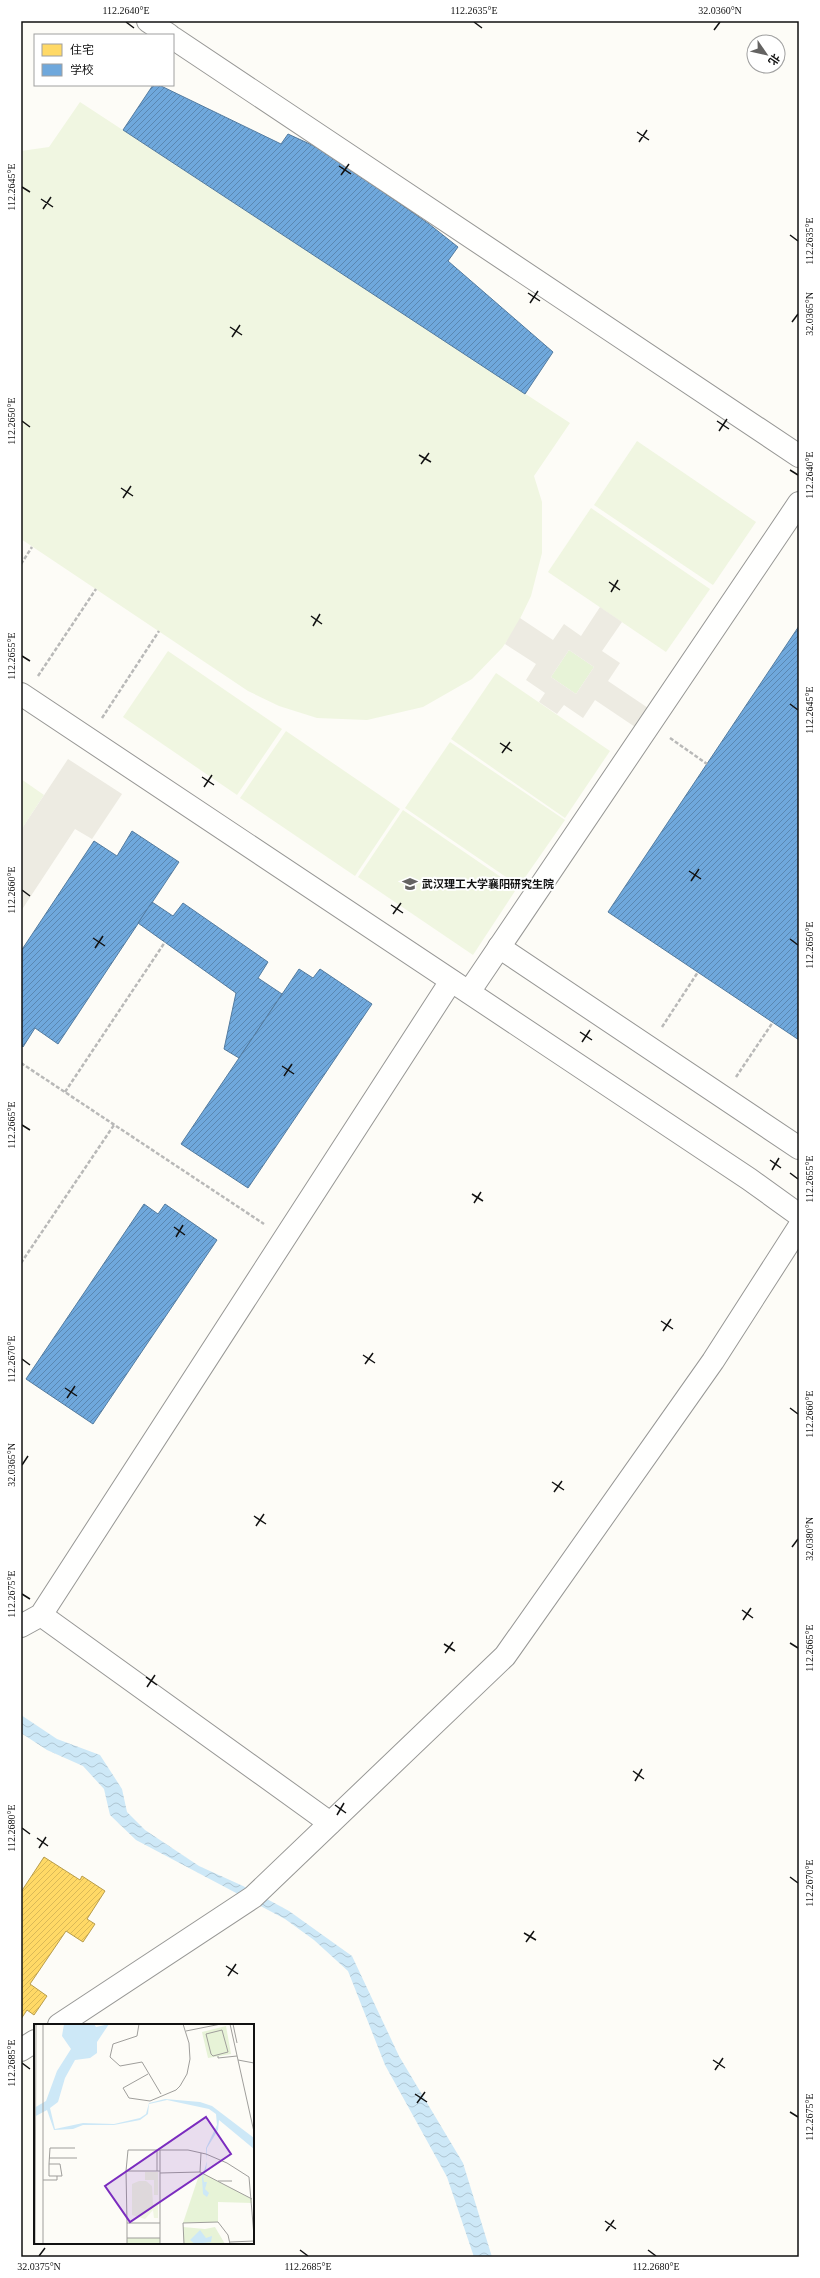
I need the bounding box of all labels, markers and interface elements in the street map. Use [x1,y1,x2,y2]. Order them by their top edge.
text: 112.2640°E [102,5,150,16]
text: 112.2635°E [450,5,498,16]
text: 32.0360°N [698,5,742,16]
legend [34,34,174,86]
north arrow [746,34,786,74]
text: 住宅 [70,43,94,57]
text: 北 [766,52,782,68]
text: 学校 [70,63,94,77]
text: 112.2645°E [6,163,17,211]
text: 112.2635°E [804,217,815,265]
text: 32.0365°N [804,292,815,336]
text: 112.2650°E [6,397,17,445]
text: 112.2640°E [804,451,815,499]
text: 112.2655°E [6,632,17,680]
text: 112.2645°E [804,686,815,734]
text: 112.2660°E [6,866,17,914]
school or university icon: 武汉理工大学襄阳研究生院 [401,875,419,893]
place label: 武汉理工大学襄阳研究生院 [422,878,554,890]
text: 112.2650°E [804,921,815,969]
text: 112.2665°E [6,1101,17,1149]
text: 112.2655°E [804,1155,815,1203]
text: 112.2670°E [6,1335,17,1383]
text: 112.2660°E [804,1390,815,1438]
text: 32.0365°N [6,1443,17,1487]
text: 32.0380°N [804,1517,815,1561]
text: 112.2675°E [6,1570,17,1618]
text: 112.2665°E [804,1624,815,1672]
text: 112.2680°E [6,1804,17,1852]
text: 112.2670°E [804,1859,815,1907]
inset map [34,2024,254,2244]
text: 112.2685°E [6,2039,17,2087]
text: 112.2675°E [804,2093,815,2141]
text: 32.0375°N [17,2261,61,2272]
text: 112.2685°E [284,2261,332,2272]
text: 112.2680°E [632,2261,680,2272]

